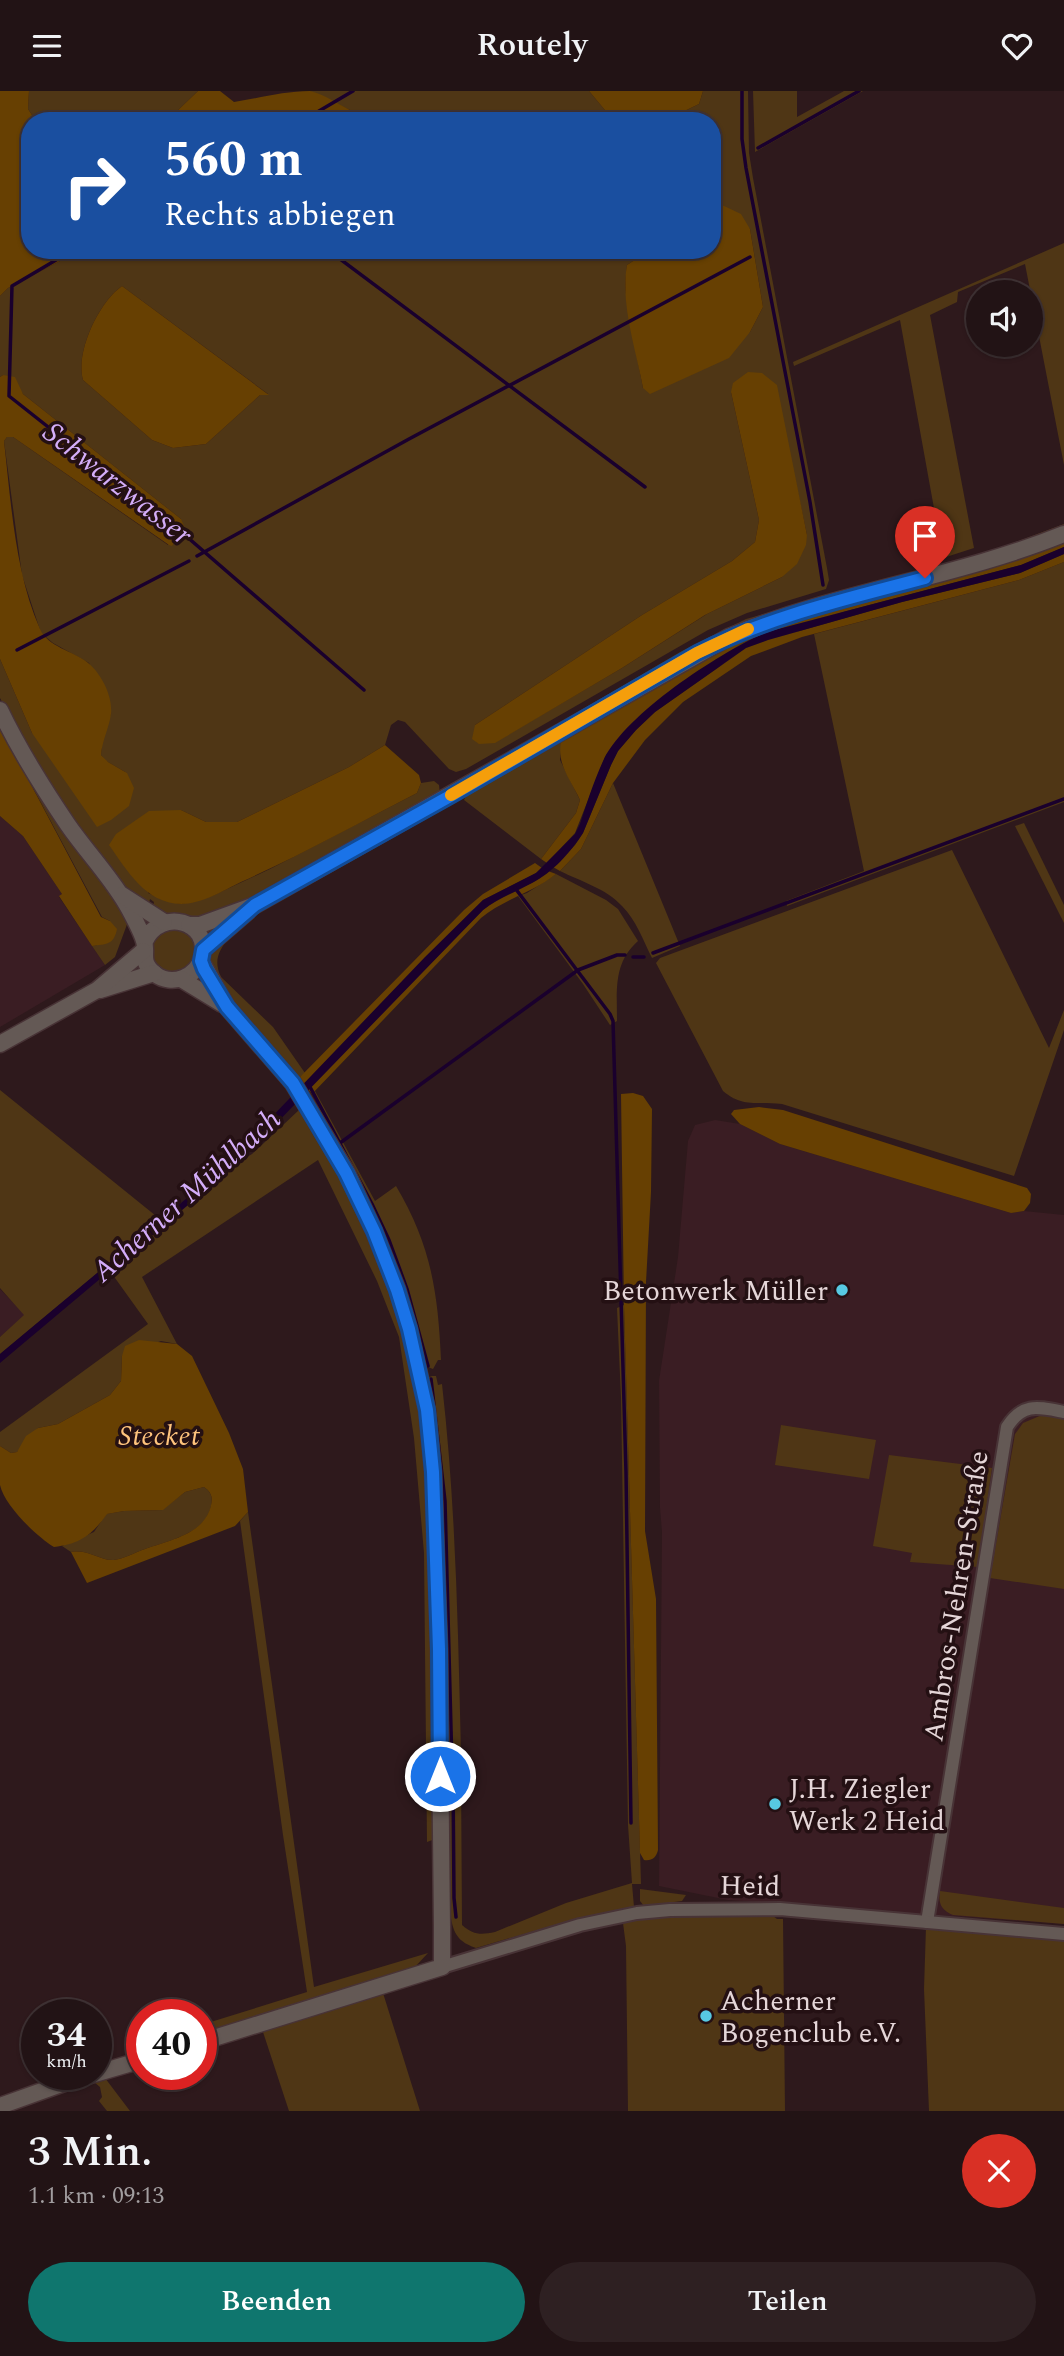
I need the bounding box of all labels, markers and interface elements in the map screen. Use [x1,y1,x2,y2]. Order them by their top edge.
text: Routely [476,21,588,70]
icon: menu [28,27,66,65]
icon: heart [998,27,1036,65]
text: 560 m [164,123,303,198]
icon: right [49,140,140,231]
text: Rechts abbiegen [164,191,396,240]
map controls [966,280,1043,357]
button: sound [966,280,1043,357]
water label: Schwarzwasser [33,410,203,557]
pin [895,506,955,578]
icon: arrive [906,517,944,555]
water label: Acherner Mühlbach [81,1098,292,1294]
place label: Betonwerk Müller [603,1270,828,1313]
marker: Betonwerk Müller [834,1282,850,1298]
park label: Stecket [118,1415,201,1458]
street label: Ambros-Nehren-Straße [912,1448,1001,1745]
position arrow [403,1739,477,1813]
place label: J.H. Ziegler Werk 2 Heid [789,1768,945,1843]
marker: J.H. Ziegler Werk 2 Heid [767,1796,783,1812]
street label: Heid [719,1864,781,1909]
place label: Acherner Bogenclub e.V. [720,1980,901,2055]
speed limit sign: 40 [126,1999,217,2090]
marker: Acherner Bogenclub e.V. [698,2008,714,2024]
text: 34 [47,2009,86,2062]
text: km/h [46,2048,87,2075]
text: 3 Min. [28,2121,152,2184]
button: close [962,2134,1036,2208]
text: 1.1 km · 09:13 [28,2179,164,2214]
button: Beenden [28,2262,525,2342]
button: Teilen [539,2262,1036,2342]

